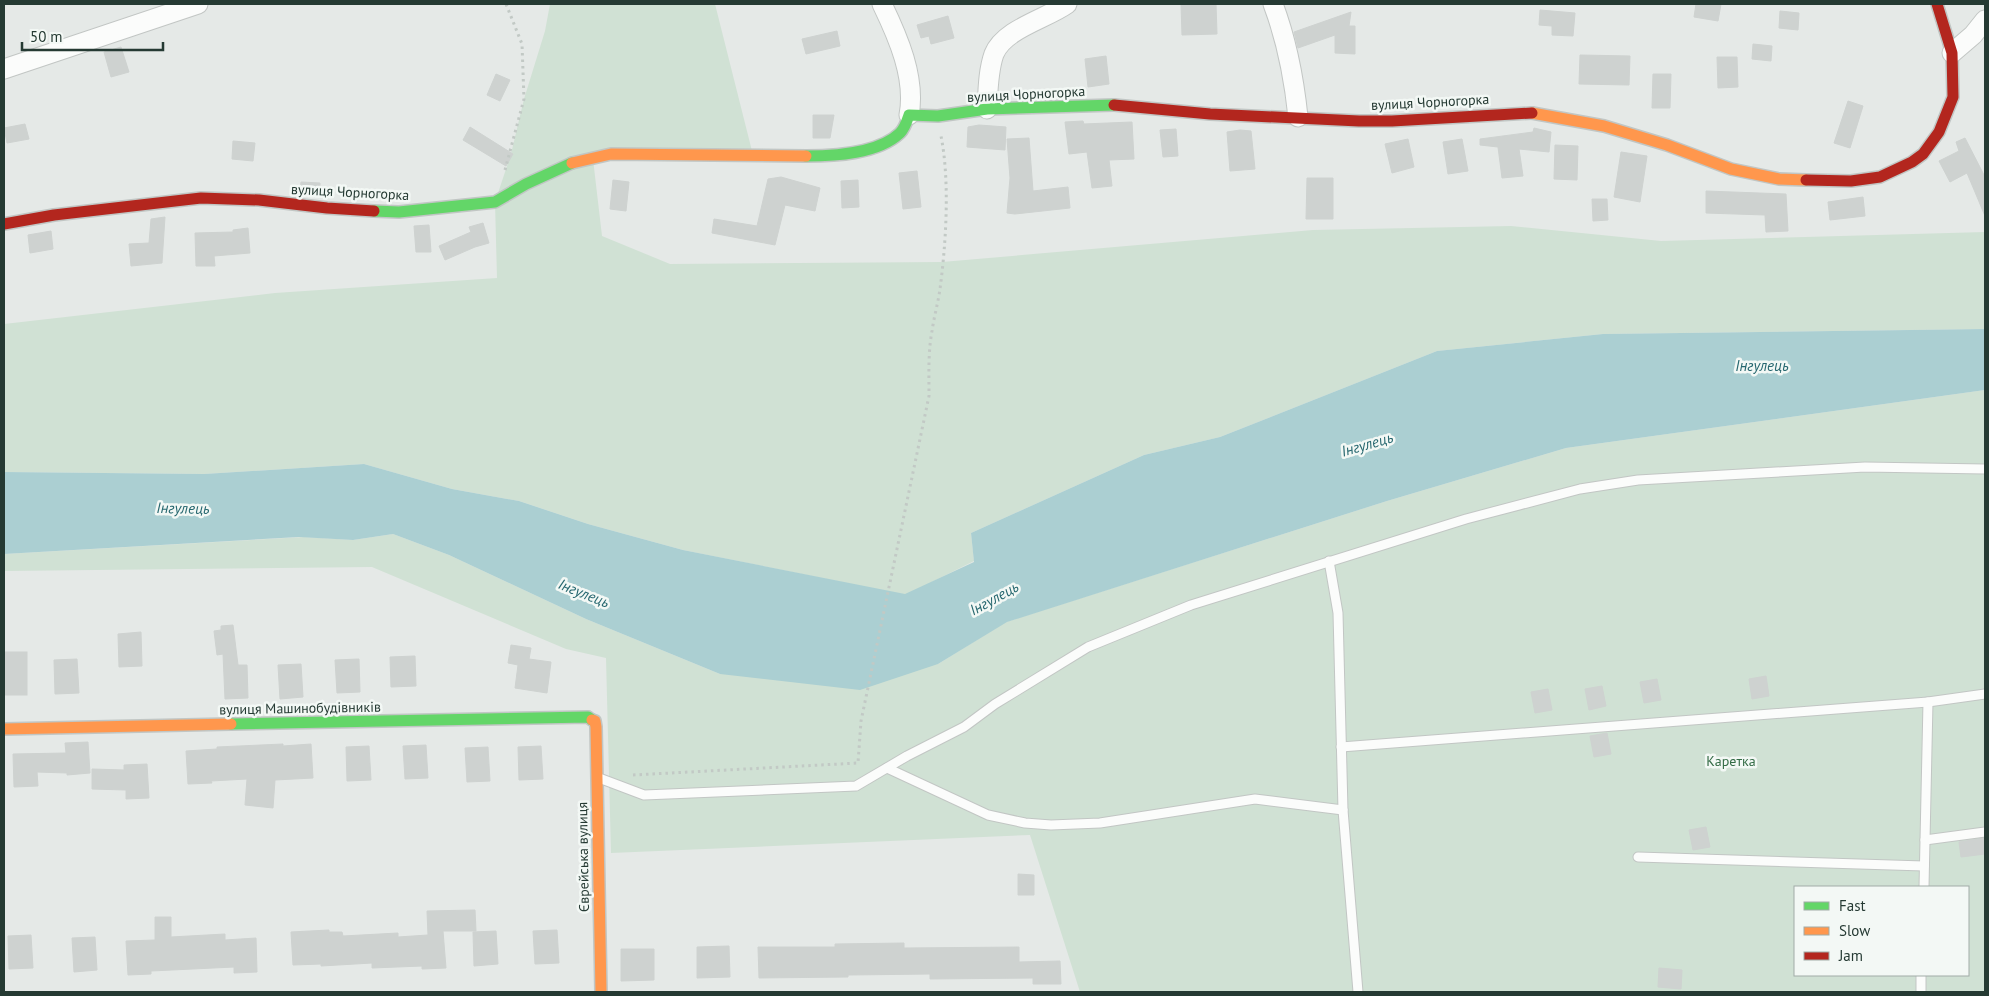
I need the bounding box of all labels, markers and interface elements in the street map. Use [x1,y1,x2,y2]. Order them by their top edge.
scale bar [22,20,164,52]
text: 50 m [30,27,63,46]
street label: вулиця Чорногорка [966,82,1086,106]
street label: вулиця Чорногорка [1370,90,1490,114]
street label: вулиця Чорногорка [290,180,410,204]
water label: Інгулець [1735,356,1789,375]
water label: Інгулець [1339,427,1396,460]
water label: Інгулець [156,498,210,518]
water label: Інгулець [556,574,613,612]
water label: Інгулець [966,577,1022,619]
street label: вулиця Машинобудівників [219,698,381,718]
park label: Каретка [1706,752,1756,770]
street label: Єврейська вулиця [573,802,593,912]
legend [1794,886,1969,976]
text: Fast [1839,896,1866,915]
text: Slow [1839,921,1870,940]
text: Jam [1838,946,1863,965]

